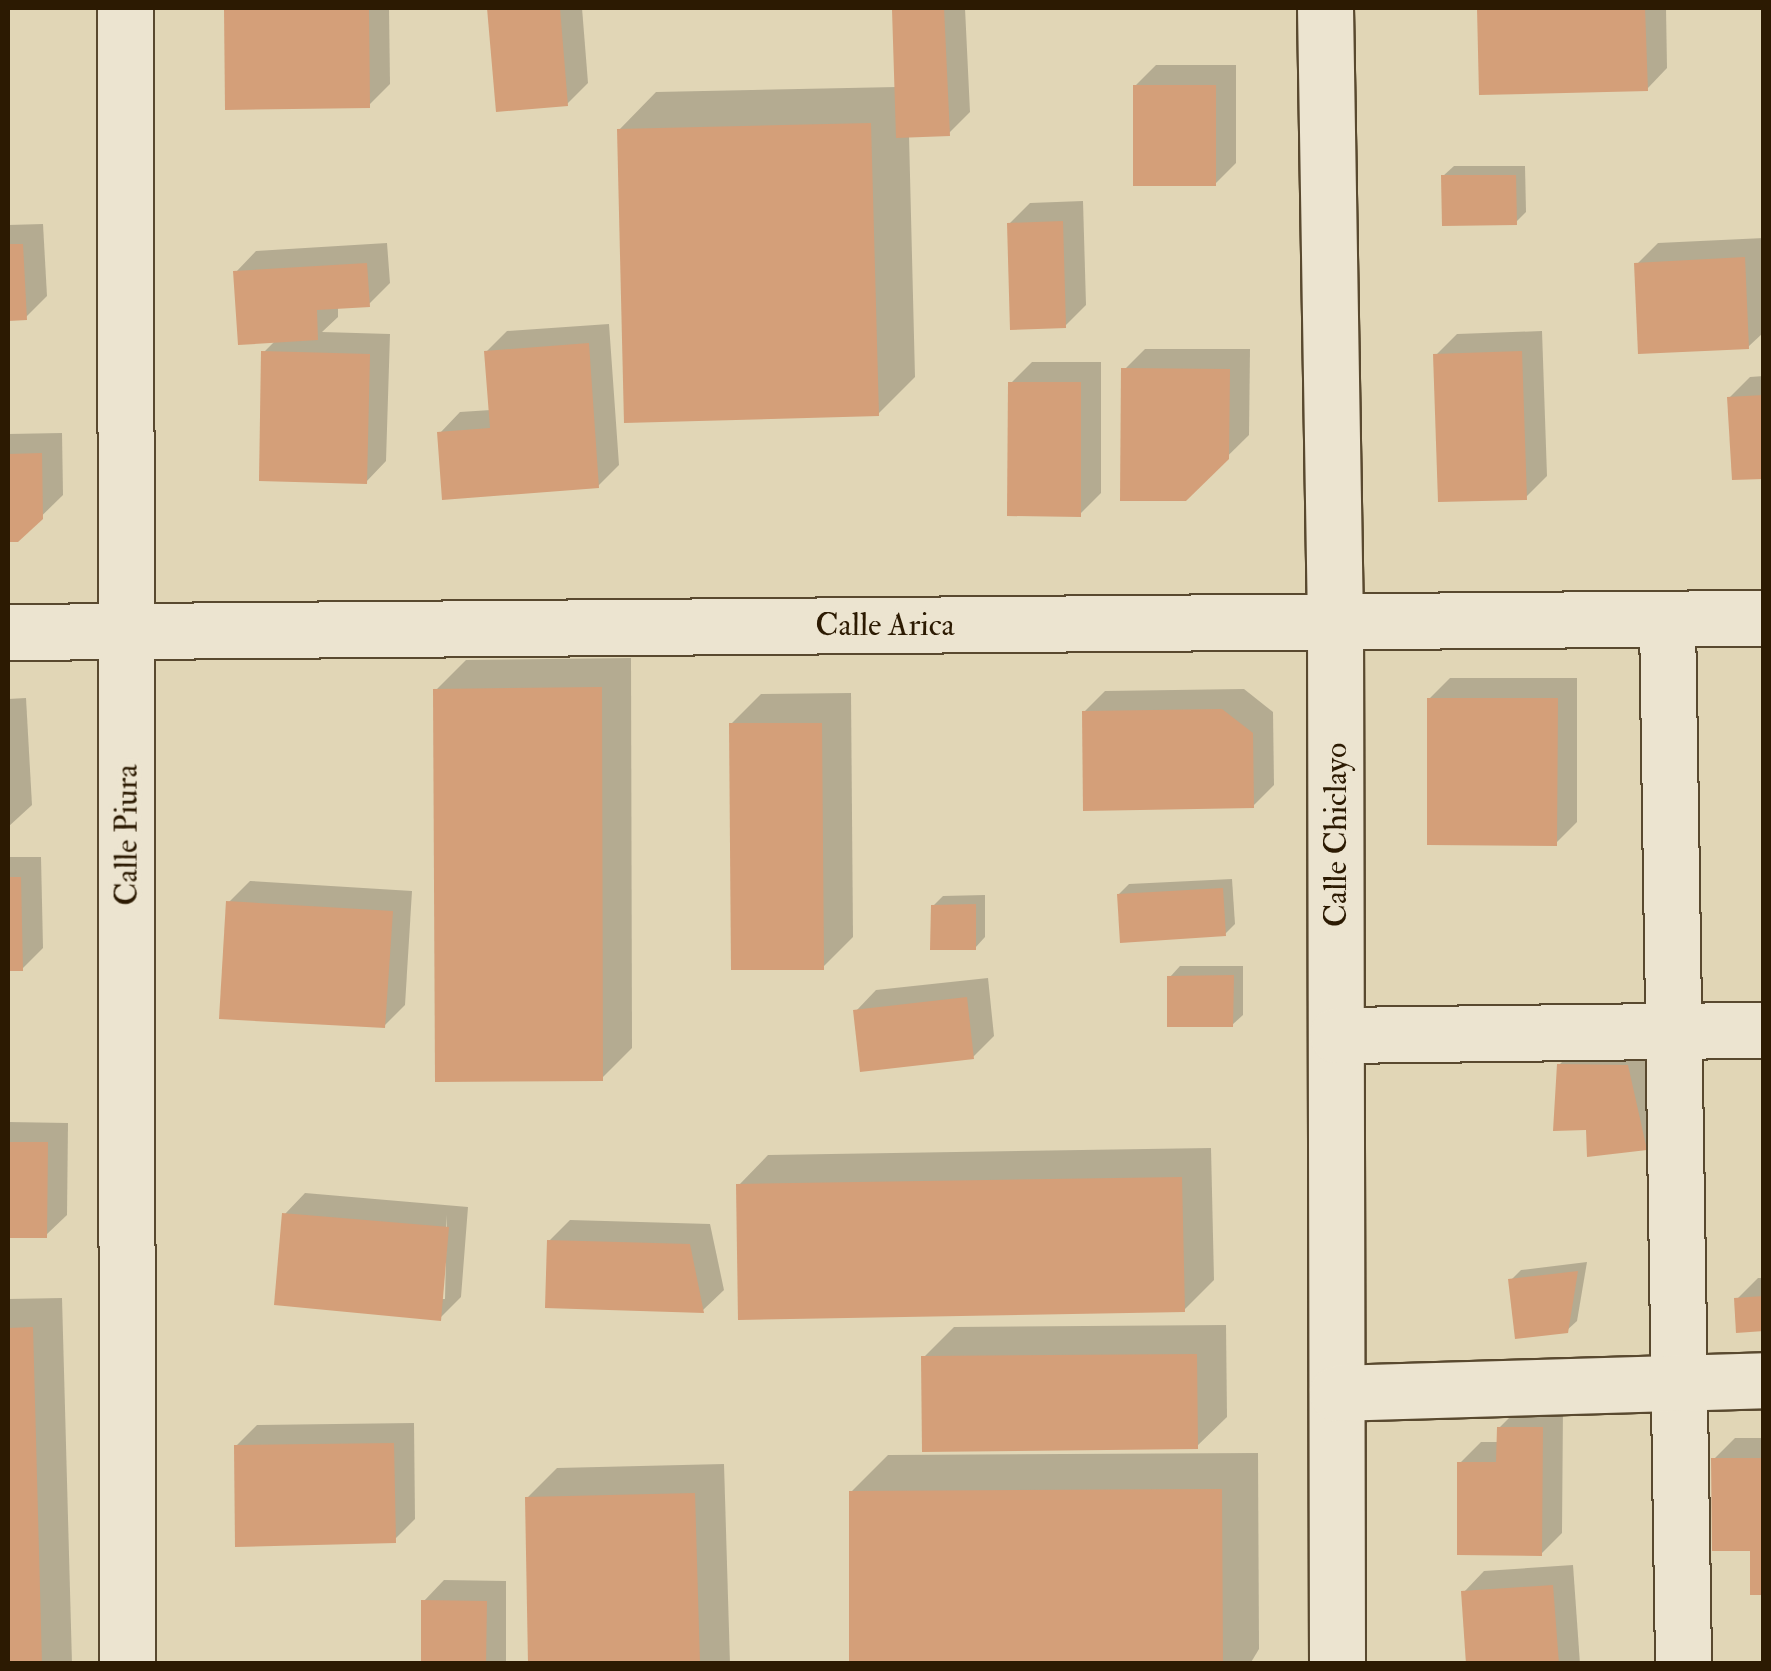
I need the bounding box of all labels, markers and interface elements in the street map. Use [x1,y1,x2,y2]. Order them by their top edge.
street label: Calle Arica [815,606,955,644]
street label: Calle Chiclayo [1317,743,1355,927]
street label: Calle Piura [108,764,146,906]

